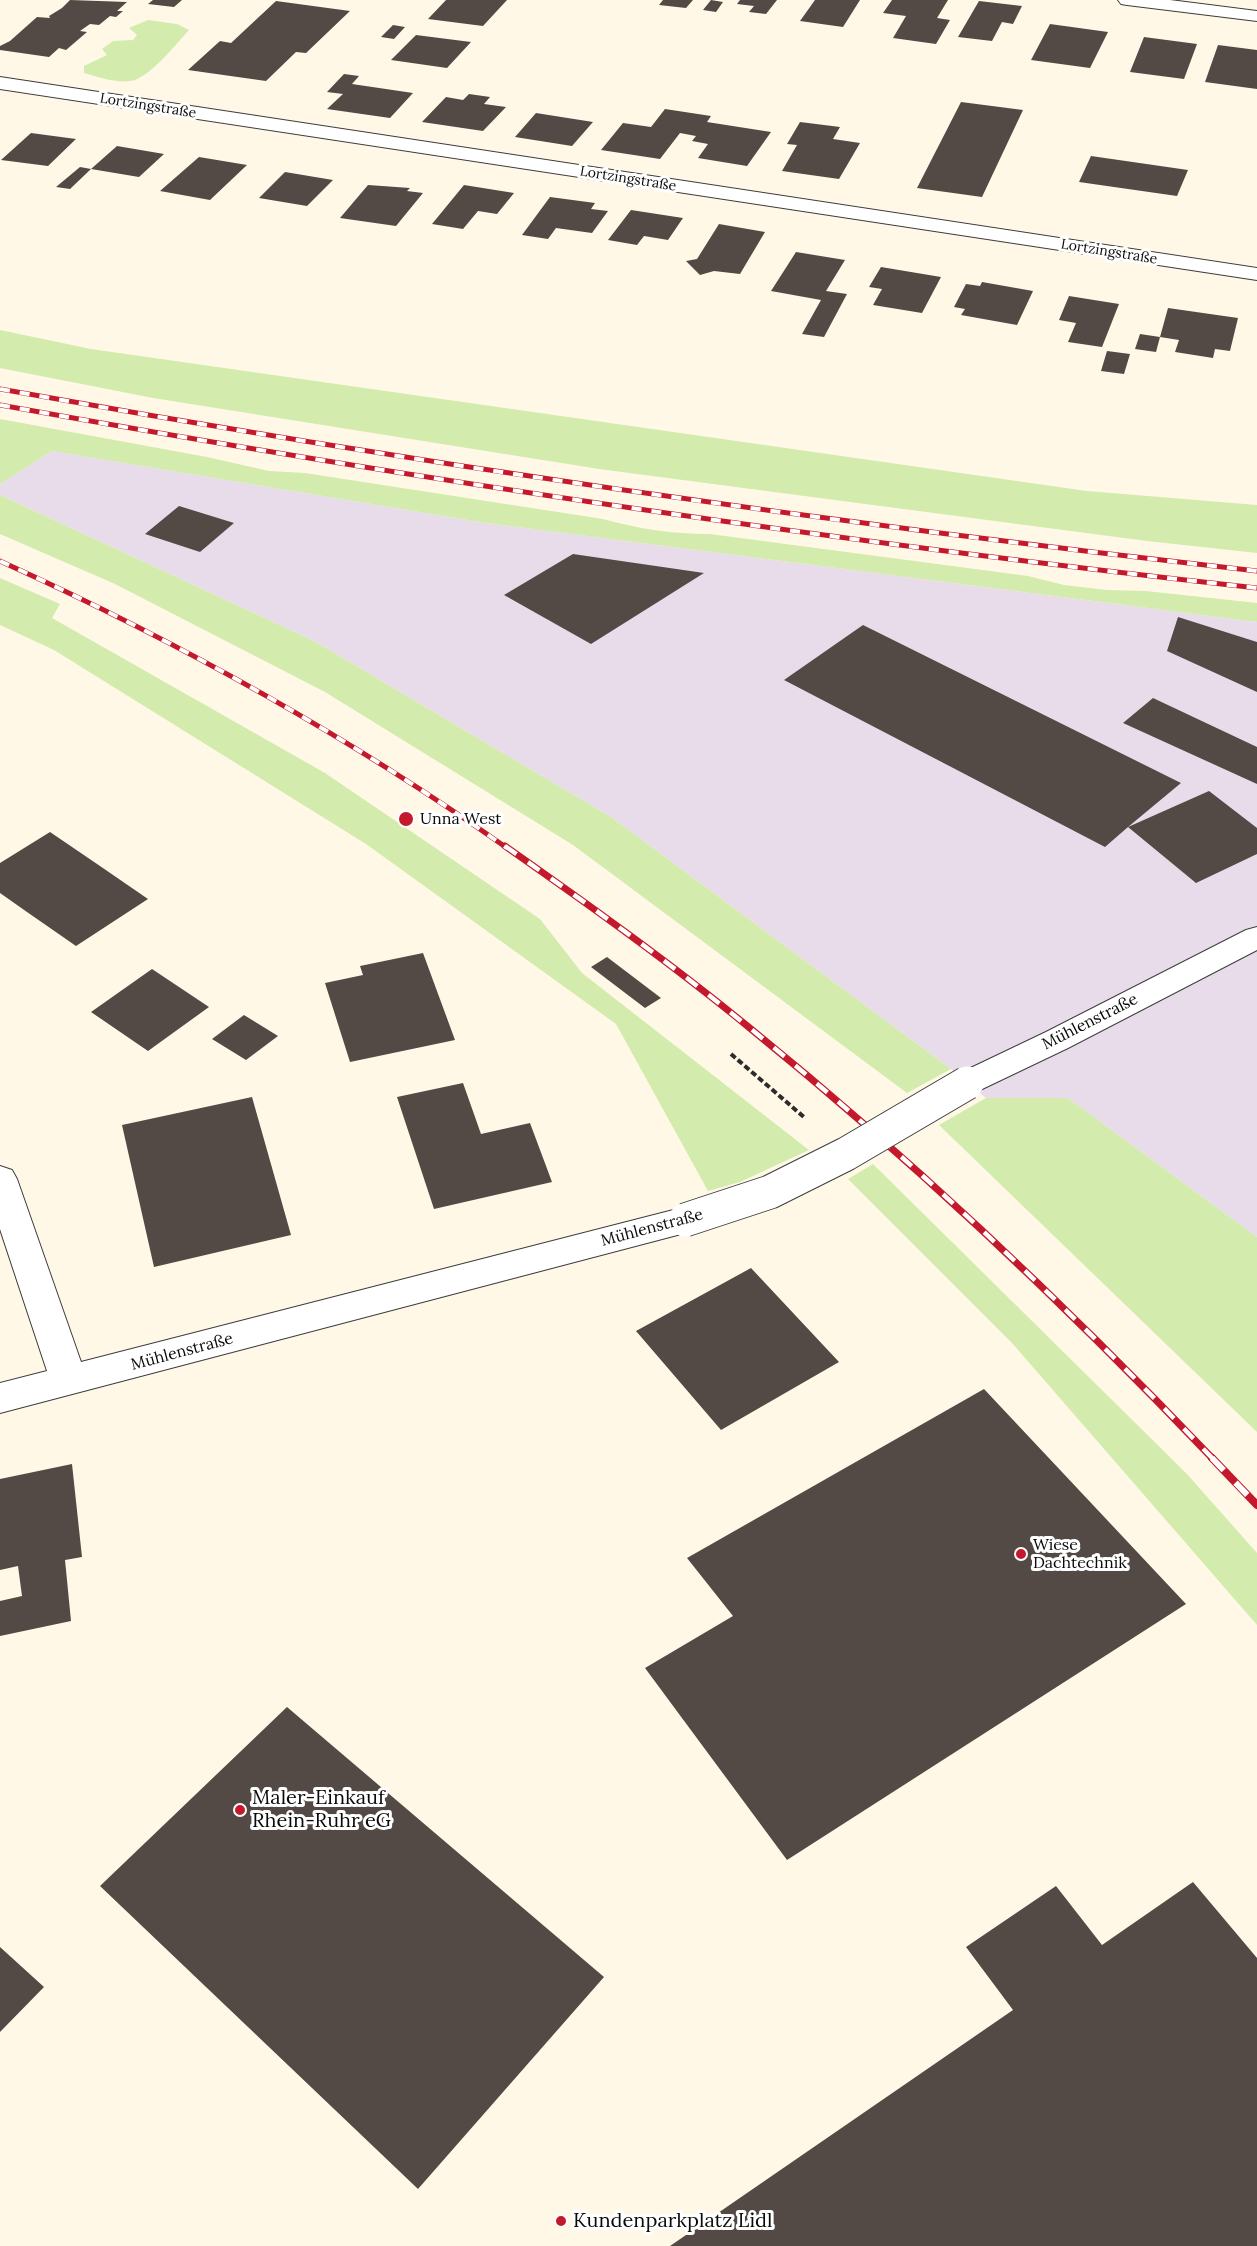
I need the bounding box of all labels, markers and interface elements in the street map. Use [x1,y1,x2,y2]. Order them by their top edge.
street label: Lortzingstraße [99,90,197,122]
street label: Lortzingstraße [579,163,677,195]
street label: Lortzingstraße [1060,236,1158,268]
place label: Unna West [420,809,501,829]
marker: Unna West [397,810,415,828]
street label: Mühlenstraße [1039,990,1141,1054]
street label: Mühlenstraße [599,1205,705,1251]
street label: Mühlenstraße [129,1329,235,1375]
place label: Wiese Dachtechnik [1033,1535,1127,1573]
marker: Wiese Dachtechnik [1014,1547,1028,1561]
place label: Maler-Einkauf Rhein-Ruhr eG [252,1786,391,1833]
marker: Maler-Einkauf Rhein-Ruhr eG [233,1803,247,1817]
place label: Kundenparkplatz Lidl [573,2209,772,2233]
marker: Kundenparkplatz Lidl [554,2214,568,2228]

